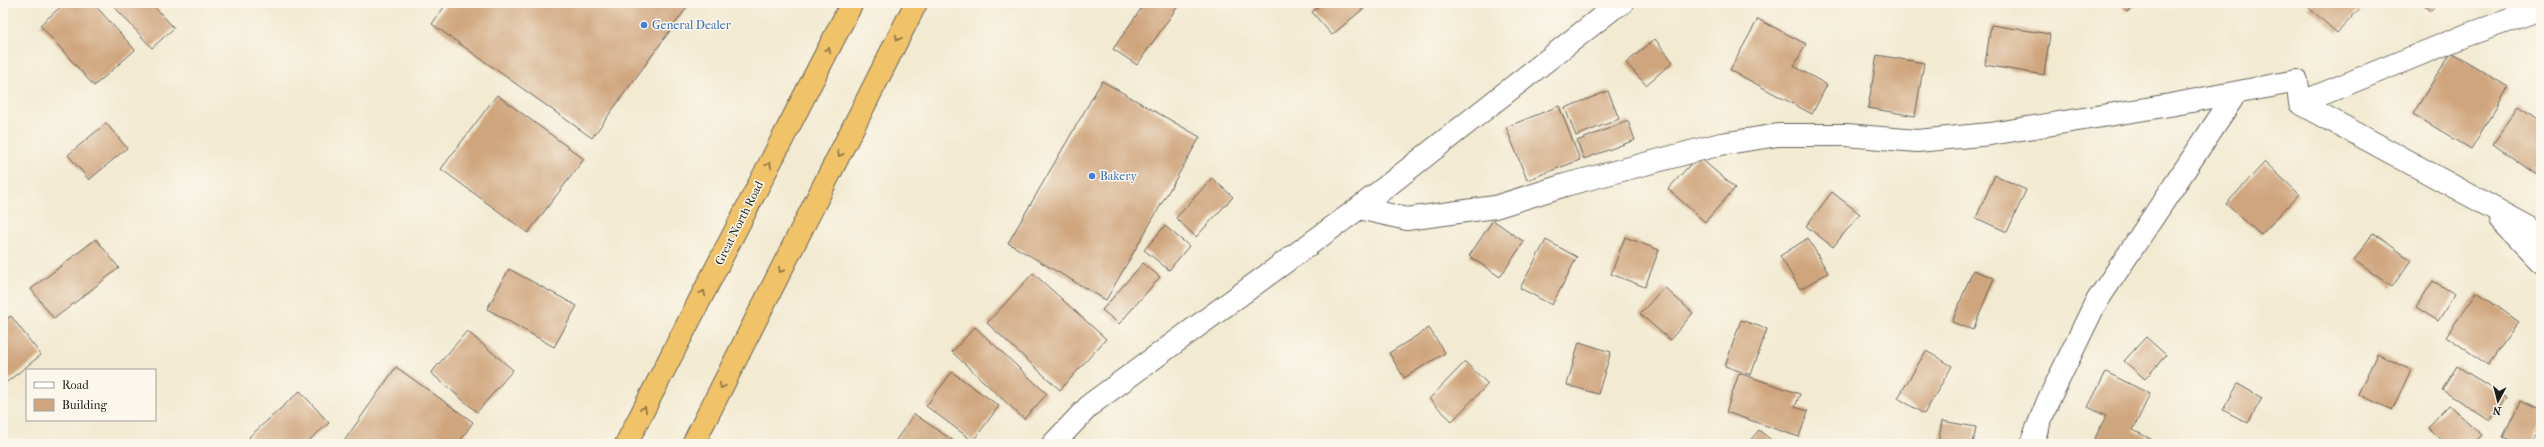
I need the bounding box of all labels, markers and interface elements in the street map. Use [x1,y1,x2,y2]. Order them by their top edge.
place label: General Dealer [652,18,732,32]
marker: General Dealer [639,20,649,30]
one-way arrow [895,34,903,41]
one-way arrow [824,46,831,54]
one-way arrow [837,150,845,157]
one-way arrow [764,162,772,169]
place label: Bakery [1100,169,1137,183]
marker: Bakery [1087,171,1097,181]
street label: Great North Road [712,178,766,267]
one-way arrow [778,266,786,273]
one-way arrow [699,290,706,298]
legend [26,369,156,421]
text: Road [62,378,89,392]
north arrow [2478,381,2518,421]
one-way arrow [720,382,727,389]
text: Building [62,398,107,412]
text: N [2491,403,2502,417]
one-way arrow [639,406,647,414]

